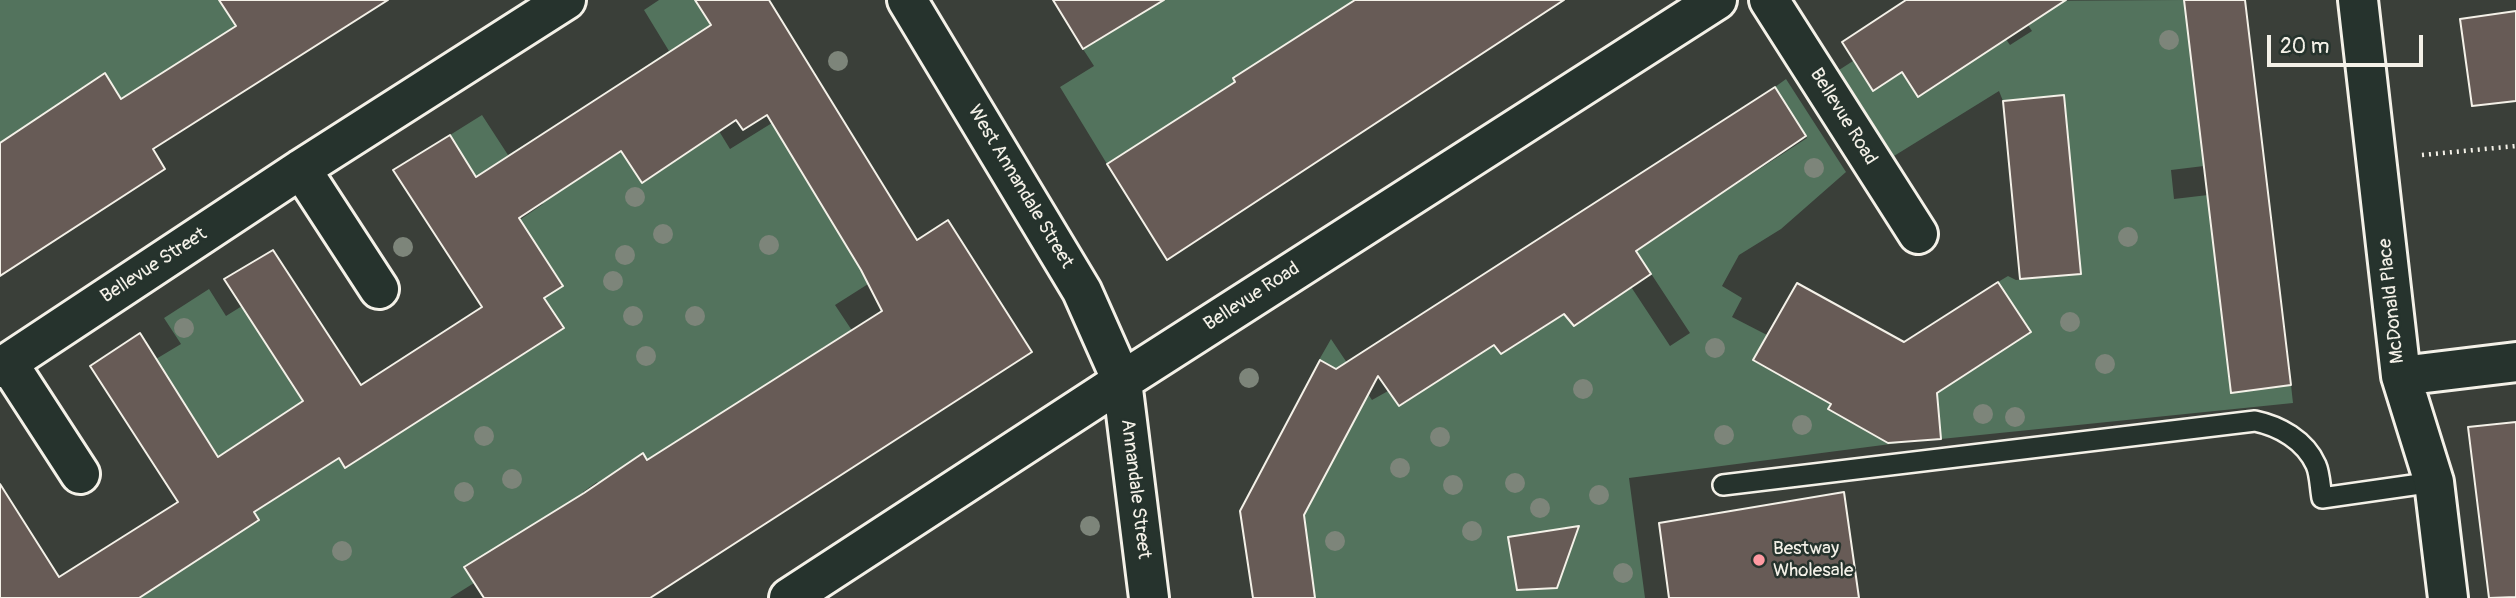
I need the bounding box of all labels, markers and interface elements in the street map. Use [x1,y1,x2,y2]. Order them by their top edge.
scale bar [2271,21,2427,65]
text: 20 m [2280,33,2329,60]
street label: Bellevue Road [1804,65,1882,169]
street label: West Annandale Street [962,101,1078,273]
street label: Bellevue Street [97,223,211,309]
street label: McDonald Place [2374,237,2410,365]
street label: Bellevue Road [1200,258,1304,336]
street label: Annandale Street [1115,418,1155,560]
place label: Bestway Wholesale [1773,538,1853,582]
marker: Bestway Wholesale [1751,552,1767,568]

